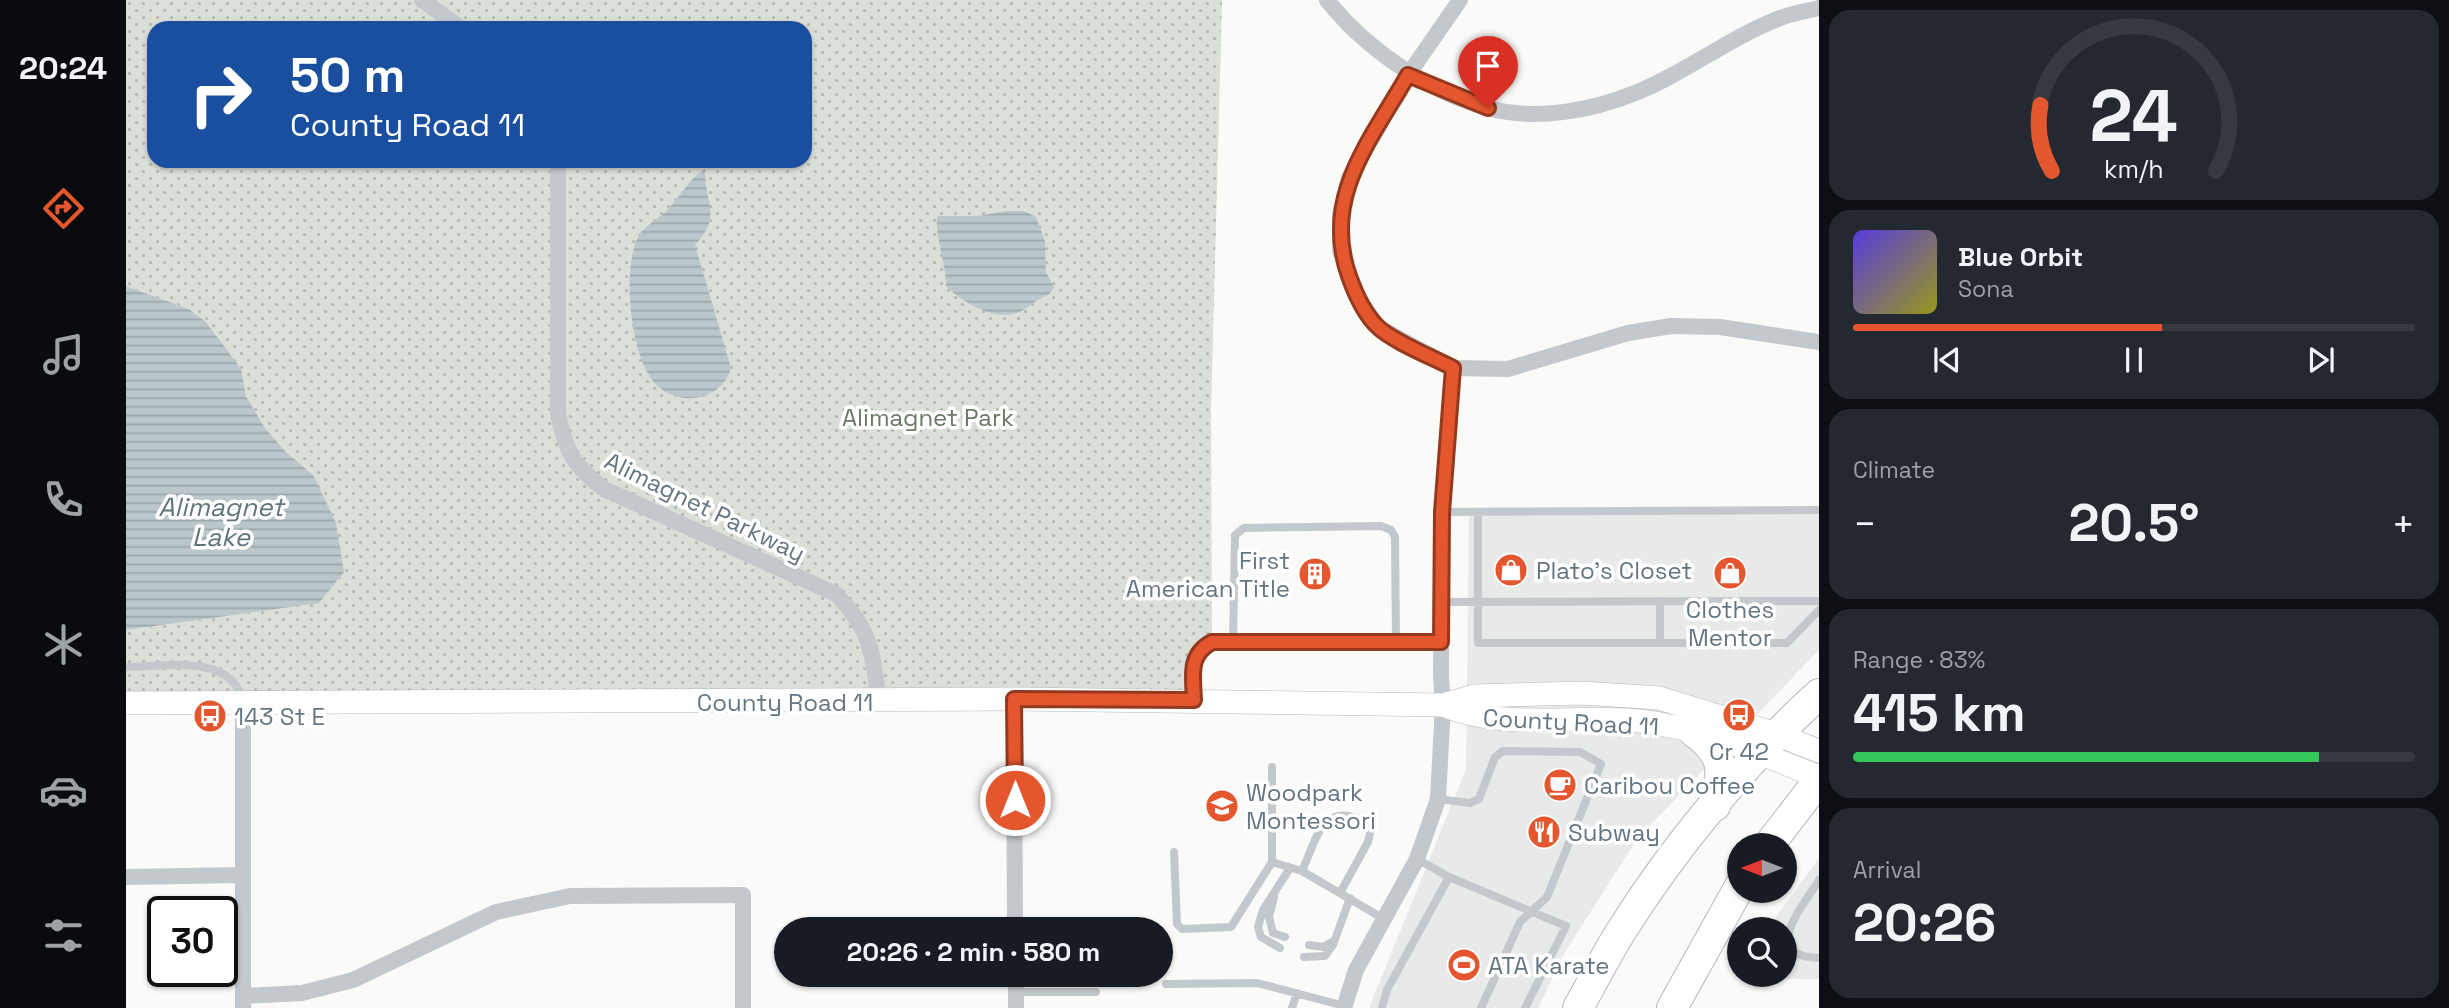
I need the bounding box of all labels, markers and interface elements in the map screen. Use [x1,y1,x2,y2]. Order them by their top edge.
pin [1458,36,1518,108]
text: 50 m [290,44,405,106]
icon: arrive [1469,47,1507,85]
text: 20:24 [19,48,107,88]
icon: right [175,49,266,140]
text: 24 [2090,69,2178,162]
text: County Road 11 [290,105,525,145]
text: km/h [2104,153,2164,185]
icon: directions [39,184,88,233]
text: Blue Orbit [1958,240,2083,274]
text: Sona [1958,274,2014,304]
icon: music [39,330,88,379]
icon: previous [1928,341,1966,379]
icon: pause [2115,341,2153,379]
icon: next [2302,341,2340,379]
park label: Alimagnet Park [842,402,1014,433]
street label: Alimagnet Parkway [600,445,810,569]
text: Climate [1853,455,1935,485]
icon: phone [39,475,88,524]
water label: Alimagnet Lake [158,490,286,554]
text: 20.5° [2068,490,2200,556]
text: − [1853,500,1877,548]
text: + [2391,500,2415,548]
place label: First American Title [1126,545,1290,604]
shop icon: Plato's Closet [1492,551,1530,589]
shop icon: Clothes Mentor [1711,554,1749,592]
building icon: First American Title [1296,555,1334,593]
place label: Plato's Closet [1536,555,1692,586]
place label: Clothes Mentor [1686,594,1774,653]
icon: climate [39,620,88,669]
text: Range · 83% [1853,645,1985,675]
text: 415 km [1853,680,2026,746]
street label: County Road 11 [697,687,873,718]
bus stop icon: Cr 42 [1720,696,1758,734]
bus stop icon: 143 St E [191,697,229,735]
place label: 143 St E [234,701,325,732]
street label: County Road 11 [1482,702,1660,742]
place label: Cr 42 [1709,736,1769,767]
position arrow [978,763,1052,837]
icon: car [39,766,88,815]
cafe icon: Caribou Coffee [1541,766,1579,804]
place label: Caribou Coffee [1584,770,1755,801]
place label: Woodpark Montessori [1246,777,1376,836]
school or university icon: Woodpark Montessori [1203,787,1241,825]
restaurant icon: Subway [1525,813,1563,851]
place label: Subway [1568,817,1660,848]
north arrow [1727,833,1797,903]
map controls [1727,833,1797,987]
text: Arrival [1853,855,1921,885]
text: 20:26 [1853,890,1996,956]
speed limit sign: 30 [147,896,238,987]
icon: filters [39,911,88,960]
button: search [1727,917,1797,987]
text: 20:26 · 2 min · 580 m [847,935,1100,969]
sports icon: ATA Karate [1445,946,1483,984]
place label: ATA Karate [1488,950,1610,981]

